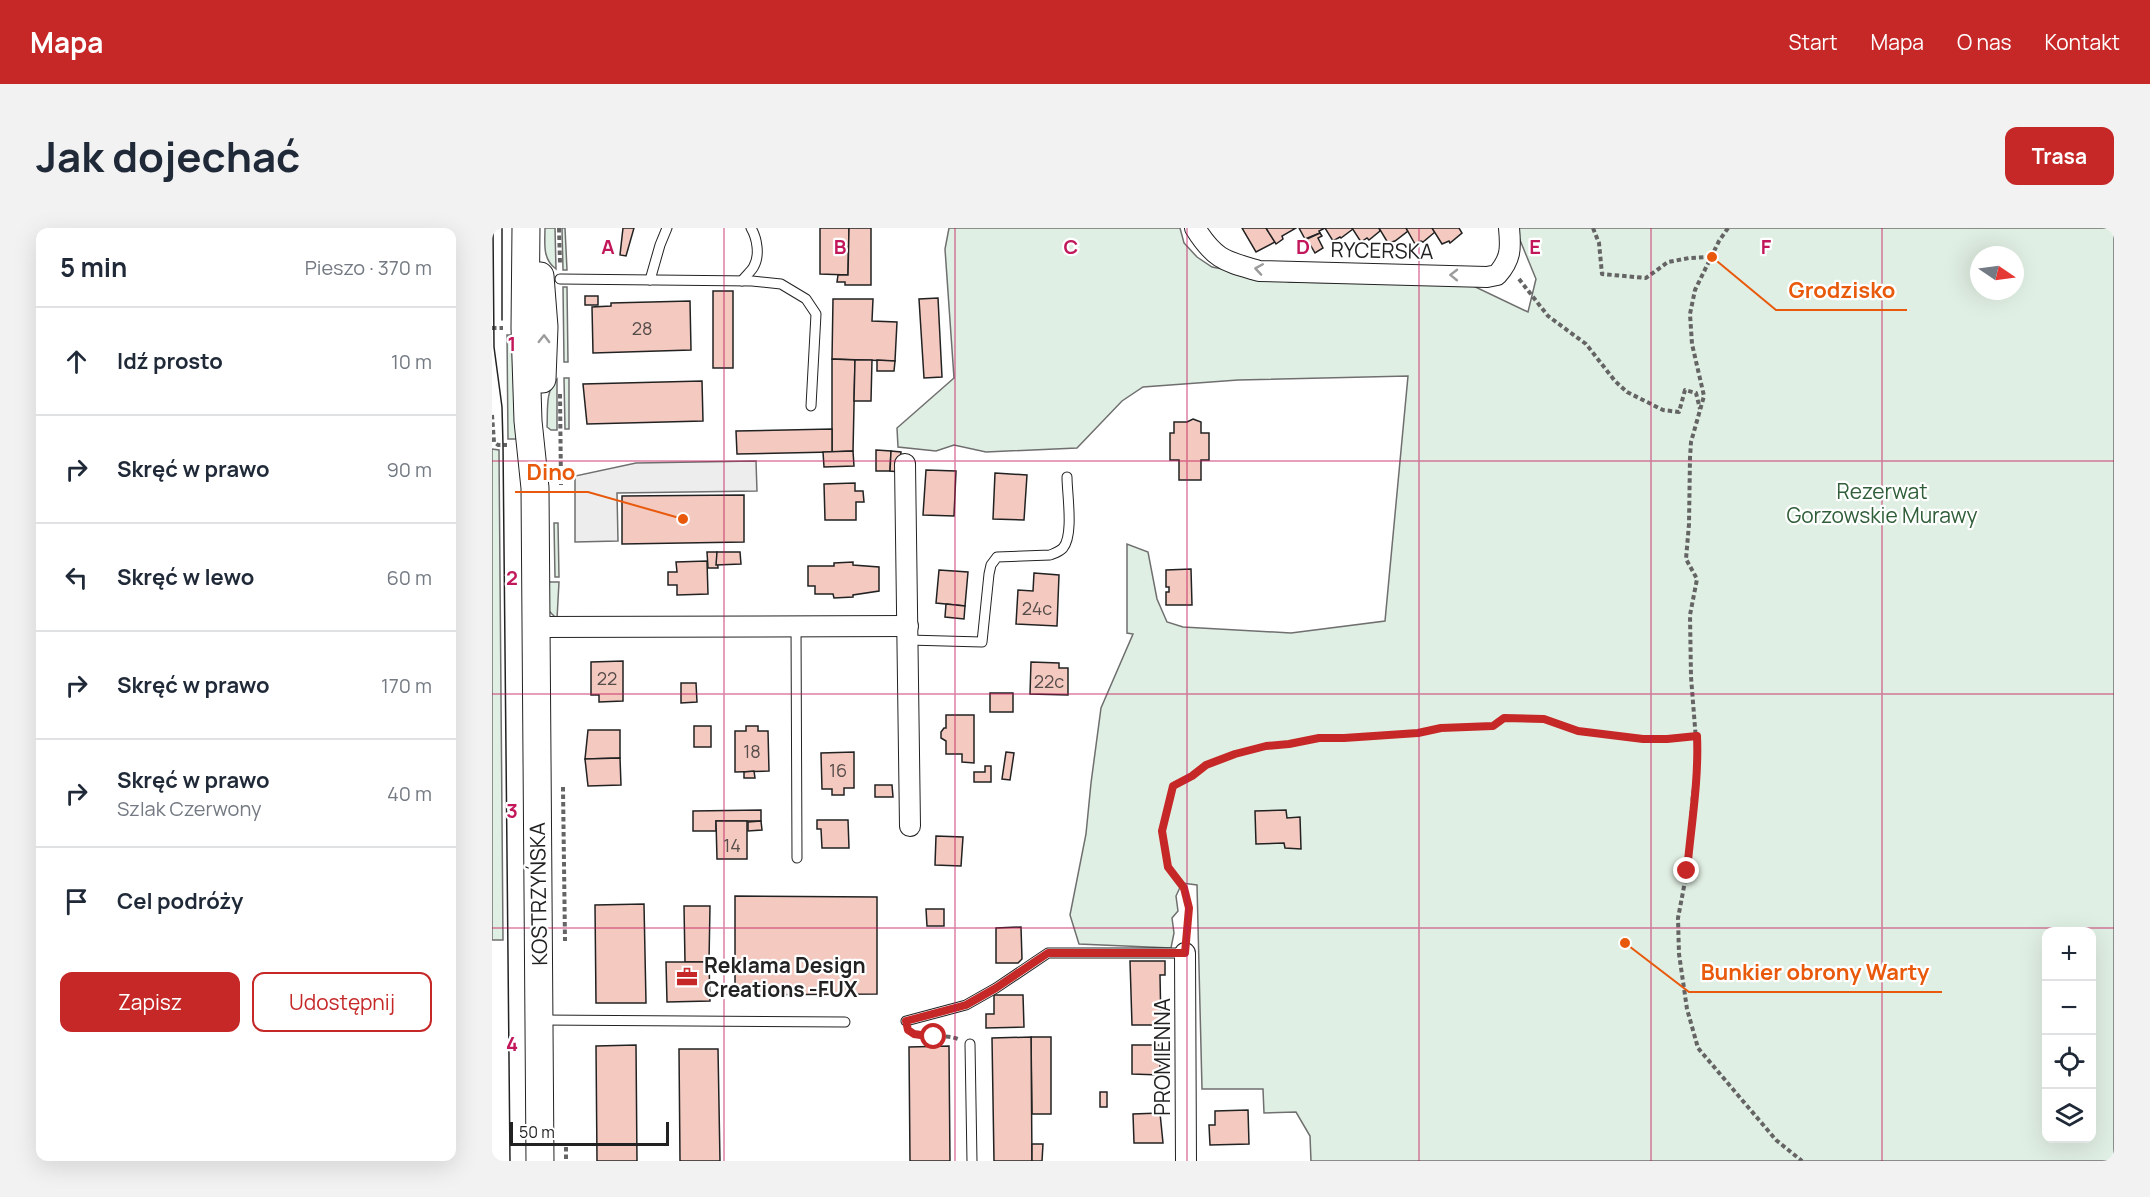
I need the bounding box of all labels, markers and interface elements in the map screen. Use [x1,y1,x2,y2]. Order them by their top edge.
text: Mapa [30,23,103,61]
text: Start [1789,28,1838,56]
text: Mapa [1871,28,1924,56]
text: O nas [1957,28,2012,56]
text: Kontakt [2045,28,2120,56]
text: Jak dojechać [36,127,300,185]
button: Trasa [2005,127,2114,185]
text: A [601,233,615,260]
text: B [834,233,847,260]
text: C [1064,233,1078,260]
text: D [1296,233,1310,260]
text: E [1529,233,1541,260]
text: F [1761,233,1772,260]
street label: RYCERSKA [1330,235,1434,265]
north arrow [1970,246,2024,300]
text: 5 min [60,249,127,285]
text: Pieszo · 370 m [305,254,432,281]
one-way arrow [1254,264,1264,276]
one-way arrow [1449,269,1458,281]
callout: Grodzisko [1776,270,1907,310]
text: Grodzisko [1789,275,1895,305]
house number: 28 [632,316,652,340]
text: 1 [508,330,516,357]
one-way arrow [538,335,550,344]
icon: ahead [60,345,93,378]
text: Idź prosto [117,346,223,376]
text: 10 m [391,348,432,375]
callout: Dino [515,452,588,492]
icon: right [60,453,93,486]
text: Skręć w prawo [117,454,270,484]
text: 90 m [386,456,432,483]
text: Dino [527,457,575,487]
park label: Rezerwat Gorzowskie Murawy [1786,477,1978,529]
icon: left [60,561,93,594]
text: Skręć w lewo [117,562,254,592]
text: 60 m [386,564,432,591]
text: 2 [506,564,518,591]
house number: 24c [1022,596,1052,620]
house number: 22 [597,666,617,690]
icon: right [60,669,93,702]
house number: 22c [1034,669,1064,693]
text: Skręć w prawo [117,670,270,700]
text: 170 m [381,672,432,699]
house number: 18 [743,739,761,763]
house number: 16 [829,758,847,782]
text: Skręć w prawo [117,765,270,795]
icon: right [60,777,93,810]
text: 40 m [387,780,432,807]
text: Szlak Czerwony [117,795,261,822]
text: 3 [506,797,518,824]
street label: KOSTRZYŃSKA [523,822,553,966]
house number: 14 [723,833,741,857]
route end [1673,857,1699,883]
icon: arrive [60,885,93,918]
text: Cel podróży [117,886,243,916]
map controls [2042,927,2096,1143]
button: + [2042,927,2096,981]
place label: Reklama Design Creations -FUX [704,951,866,1003]
callout: Bunkier obrony Warty [1689,952,1942,992]
text: Bunkier obrony Warty [1701,957,1930,987]
office icon: Reklama Design Creations -FUX [675,965,699,989]
button: Zapisz [60,972,240,1032]
button: Udostępnij [252,972,432,1032]
button: − [2042,981,2096,1035]
street label: PROMIENNA [1148,998,1176,1116]
route start [920,1023,946,1049]
text: 4 [506,1030,518,1057]
button: locate [2042,1035,2096,1089]
button: layers [2042,1089,2096,1143]
scale bar [510,1119,669,1146]
text: 50 m [519,1121,555,1143]

